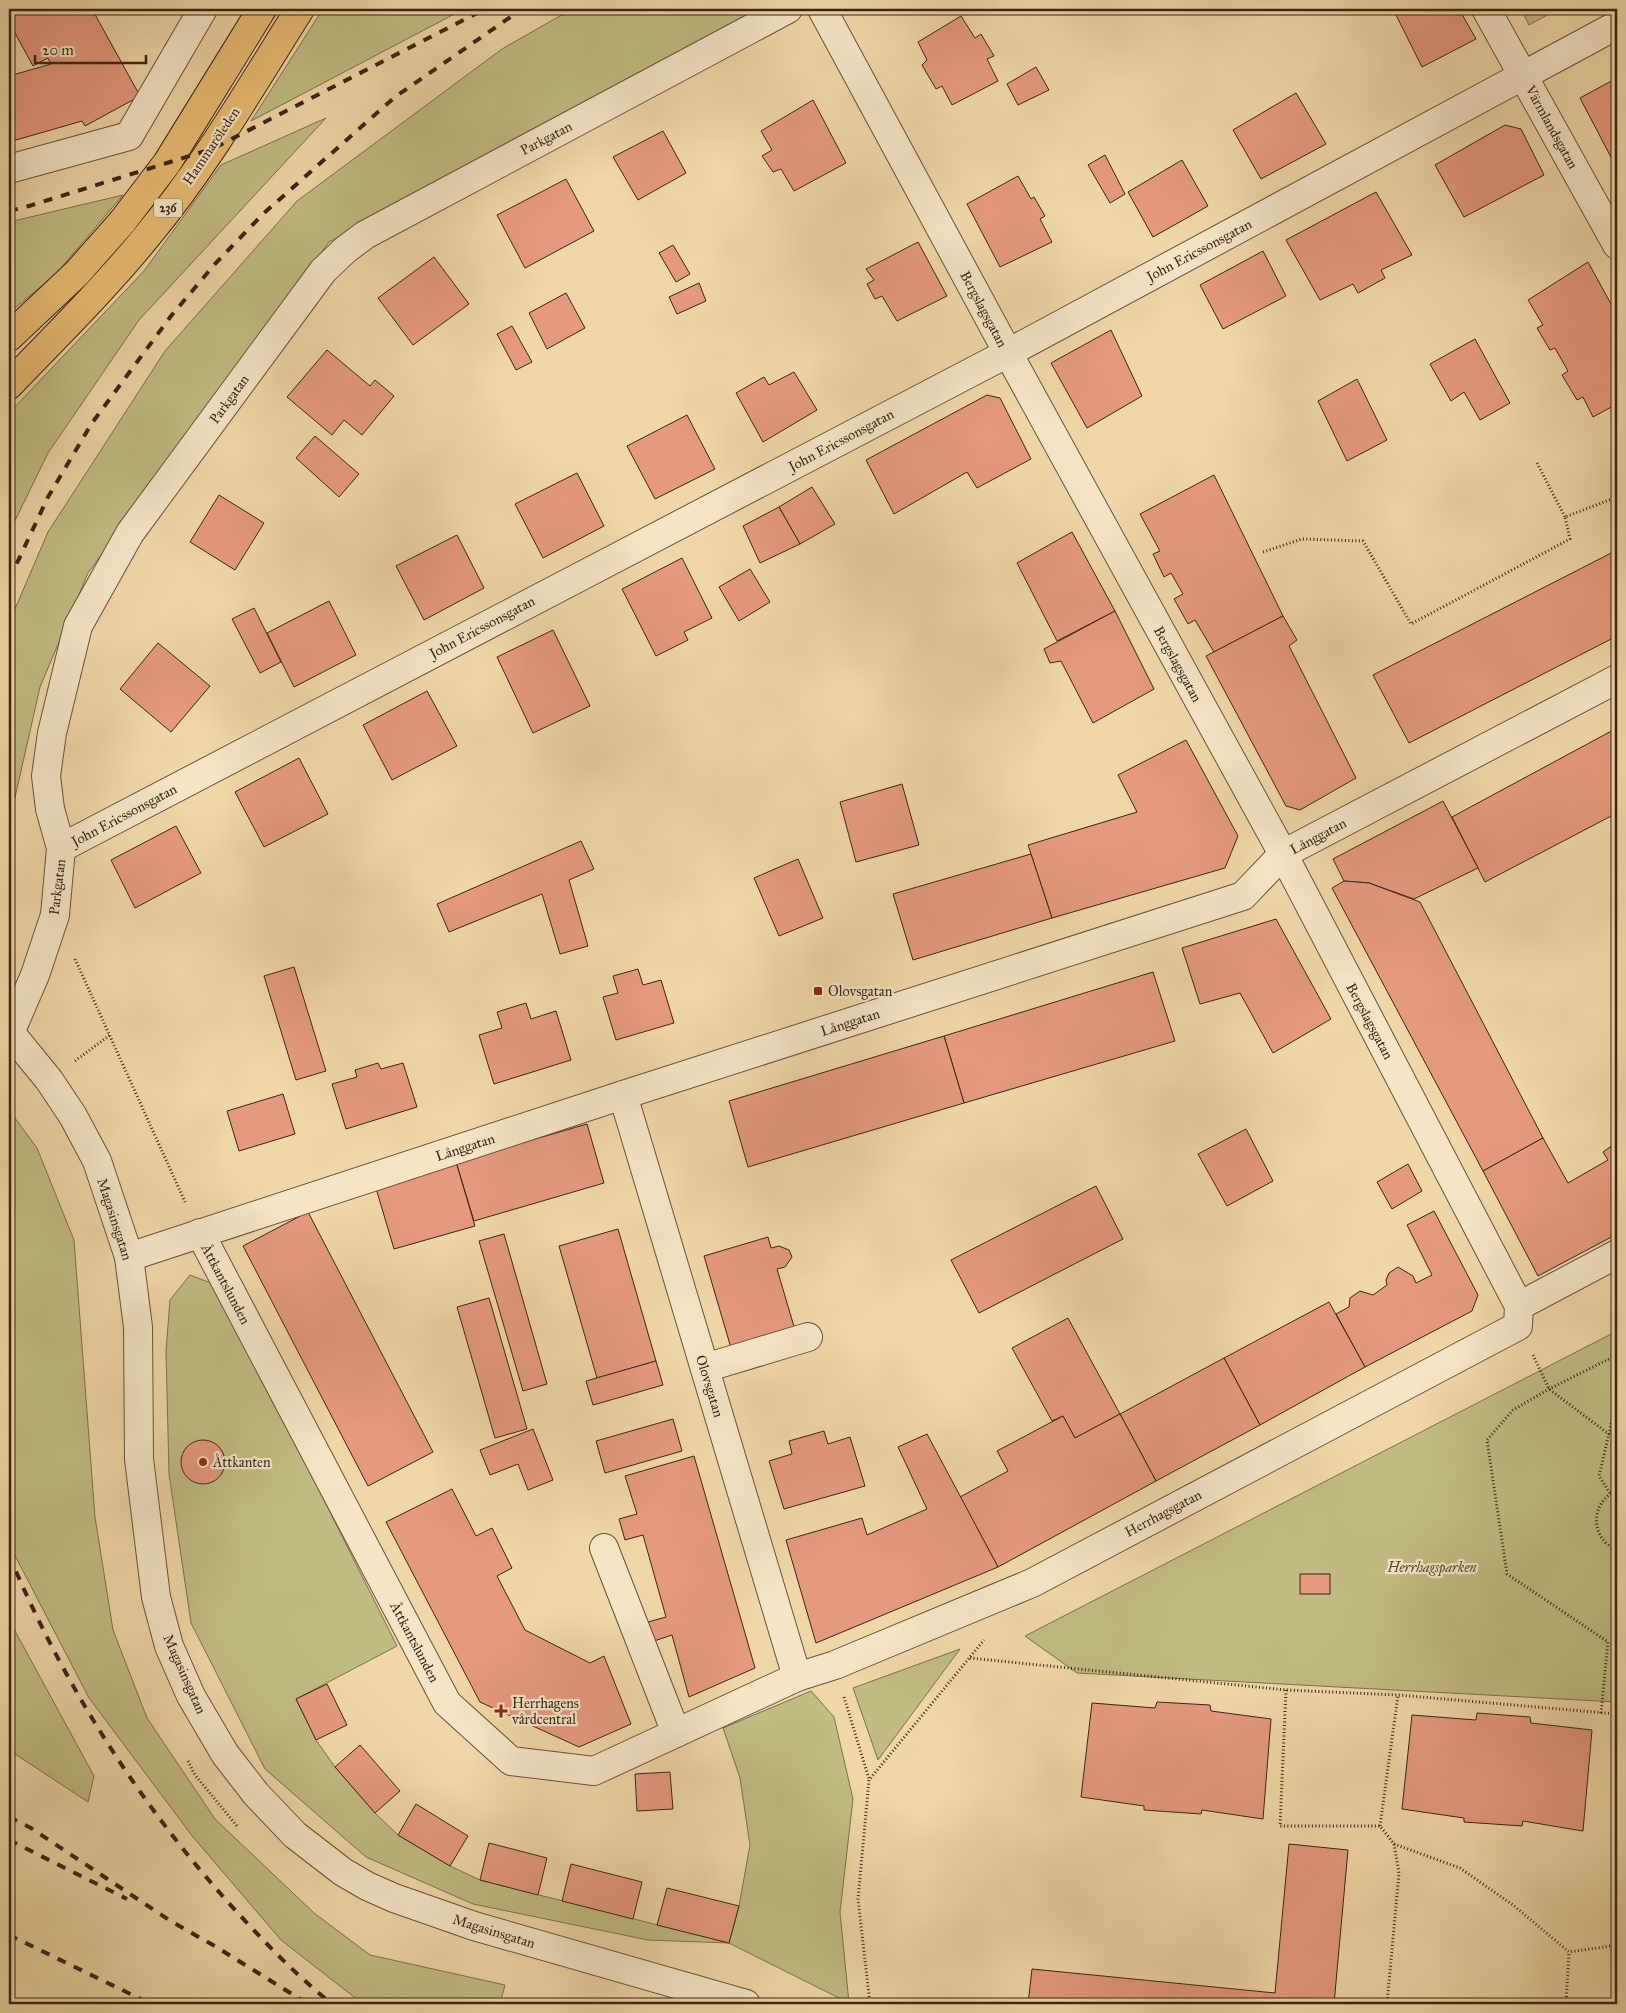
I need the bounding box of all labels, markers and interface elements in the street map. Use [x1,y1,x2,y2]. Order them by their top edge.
scale bar [35,32,146,64]
text: 20 m [42,41,74,59]
street label: Värmlandsgatan [1521,82,1582,172]
street label: Hammaröleden [179,104,244,188]
street label: Parkgatan [517,118,575,159]
road number: 236 [154,198,182,218]
street label: John Ericssonsgatan [1142,215,1256,287]
street label: Bergslagsgatan [956,268,1011,351]
street label: Parkgatan [206,371,253,427]
street label: John Ericssonsgatan [784,405,898,477]
street label: John Ericssonsgatan [425,592,539,664]
street label: Bergslagsgatan [1150,623,1206,706]
street label: John Ericssonsgatan [67,780,181,852]
street label: Långgatan [1287,814,1350,858]
street label: Parkgatan [46,858,69,916]
street label: Bergslagsgatan [1342,980,1397,1063]
place label: Olovsgatan [828,983,893,1000]
marker: Olovsgatan [812,985,824,997]
street label: Långgatan [818,1005,882,1040]
street label: Långgatan [433,1130,497,1165]
street label: Magasinsgatan [93,1176,136,1263]
street label: Åttkantslunden [197,1240,255,1328]
street label: Olovsgatan [692,1353,727,1420]
place label: Åttkanten [212,1453,271,1471]
marker: Åttkanten [197,1456,209,1468]
street label: Herrhagsgatan [1122,1486,1205,1541]
park label: Herrhagsparken [1386,1559,1477,1577]
street label: Åttkantslunden [386,1598,444,1686]
street label: Magasinsgatan [159,1632,210,1717]
place label: Herrhagens vårdcentral [511,1695,579,1728]
marker: Herrhagens vårdcentral [494,1704,508,1718]
street label: Magasinsgatan [451,1911,538,1952]

